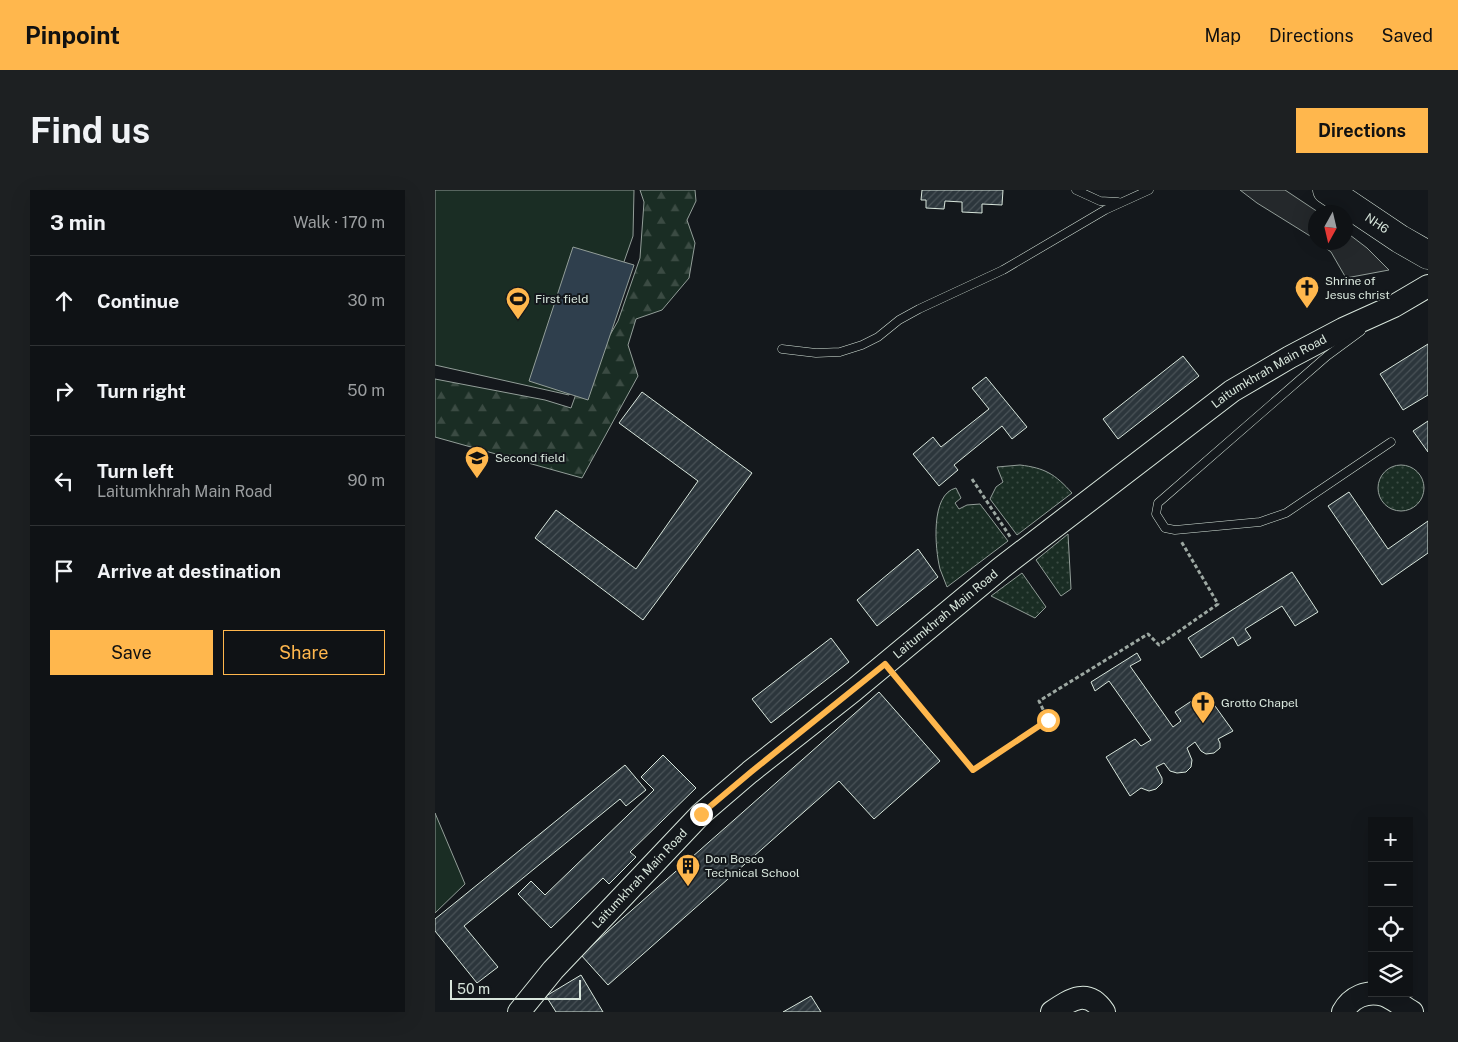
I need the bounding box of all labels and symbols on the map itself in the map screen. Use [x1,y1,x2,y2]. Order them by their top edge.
north arrow [1308,205,1353,250]
street label: NH6 [1362,210,1391,236]
place label: Shrine of Jesus christ [1325,274,1390,302]
church icon: Shrine of Jesus christ [1294,275,1320,309]
sports icon: First field [505,286,531,320]
place label: First field [535,292,588,306]
street label: Laitumkhrah Main Road [1209,332,1329,411]
school or university icon: Second field [464,445,490,479]
place label: Second field [495,451,565,465]
street label: Laitumkhrah Main Road [890,567,1001,661]
church icon: Grotto Chapel [1190,690,1216,724]
place label: Grotto Chapel [1221,696,1299,710]
route start [1037,709,1060,732]
route end [690,803,713,826]
street label: Laitumkhrah Main Road [589,826,690,931]
place label: Don Bosco Technical School [705,852,800,880]
building icon: Don Bosco Technical School [675,853,701,887]
scale bar [450,977,581,1000]

